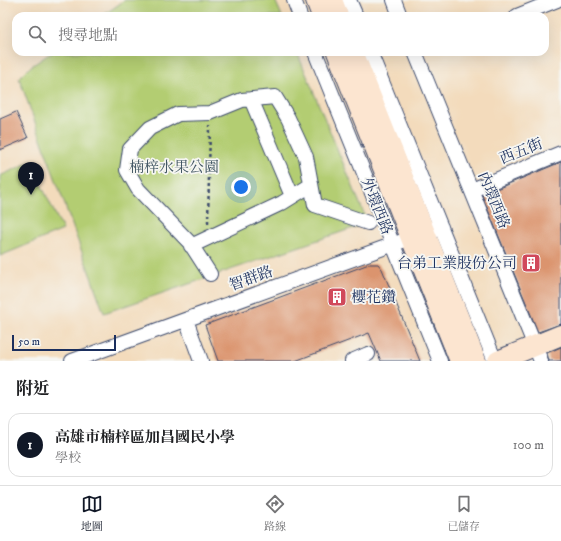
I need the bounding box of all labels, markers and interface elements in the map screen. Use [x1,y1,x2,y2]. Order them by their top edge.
search box [12,12,549,56]
icon: search [26,23,48,45]
text: 搜尋地點 [58,26,118,45]
street label: 西五街 [497,134,546,169]
park label: 楠梓水果公園 [129,158,219,177]
pin: 1 [18,162,44,195]
street label: 內環西路 [473,169,514,232]
street label: 外環西路 [356,175,397,238]
your location [231,177,251,197]
building icon: 台弟工業股份公司 [520,252,542,274]
place label: 台弟工業股份公司 [397,254,517,273]
street label: 智群路 [227,262,276,295]
building icon: 櫻花鑽 [326,286,348,308]
place label: 櫻花鑽 [351,288,396,307]
scale bar [12,333,116,352]
text: 50 m [18,335,40,349]
text: 附近 [16,378,50,400]
text: 高雄市楠梓區加昌國民小學 [55,428,235,447]
text: 1 [28,437,32,453]
text: 100 m [513,437,544,453]
text: 學校 [55,450,81,466]
tab: 地圖 [81,493,103,534]
tab: 路線 [264,493,286,534]
tab: 已儲存 [447,493,480,534]

